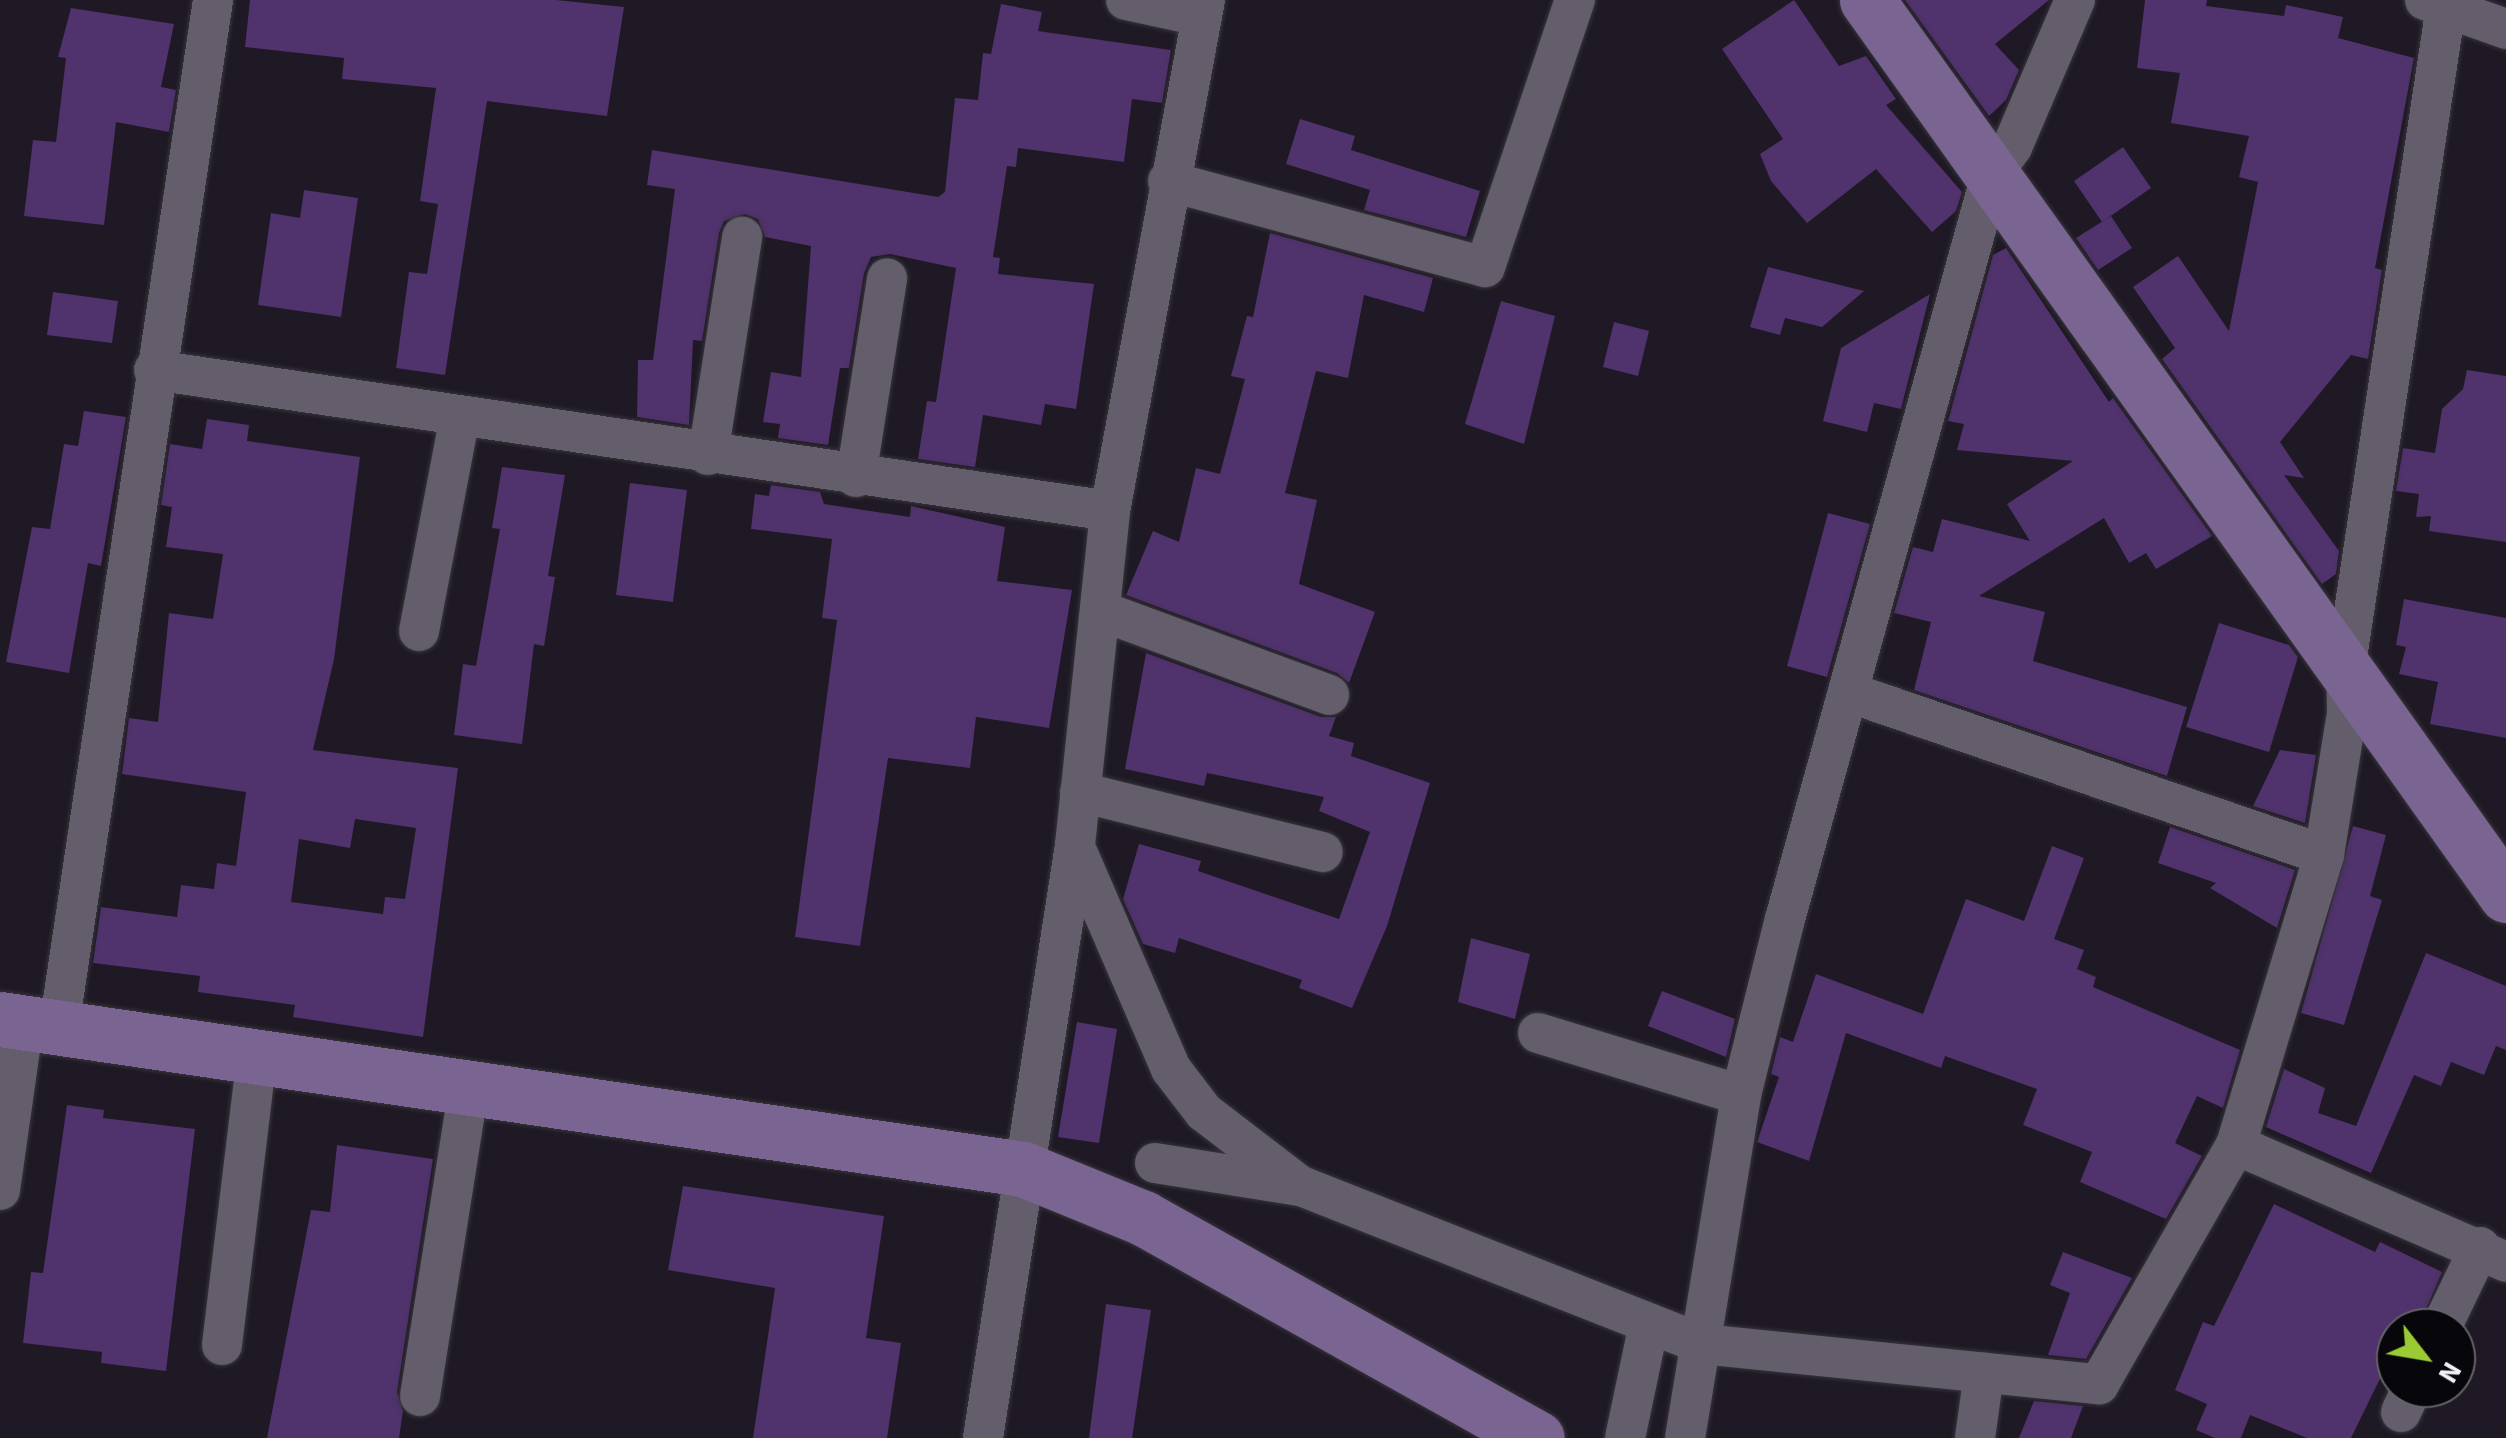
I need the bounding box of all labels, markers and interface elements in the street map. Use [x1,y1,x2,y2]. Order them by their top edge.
north arrow [2376,1308,2476,1408]
text: N [2428,1354,2472,1391]

